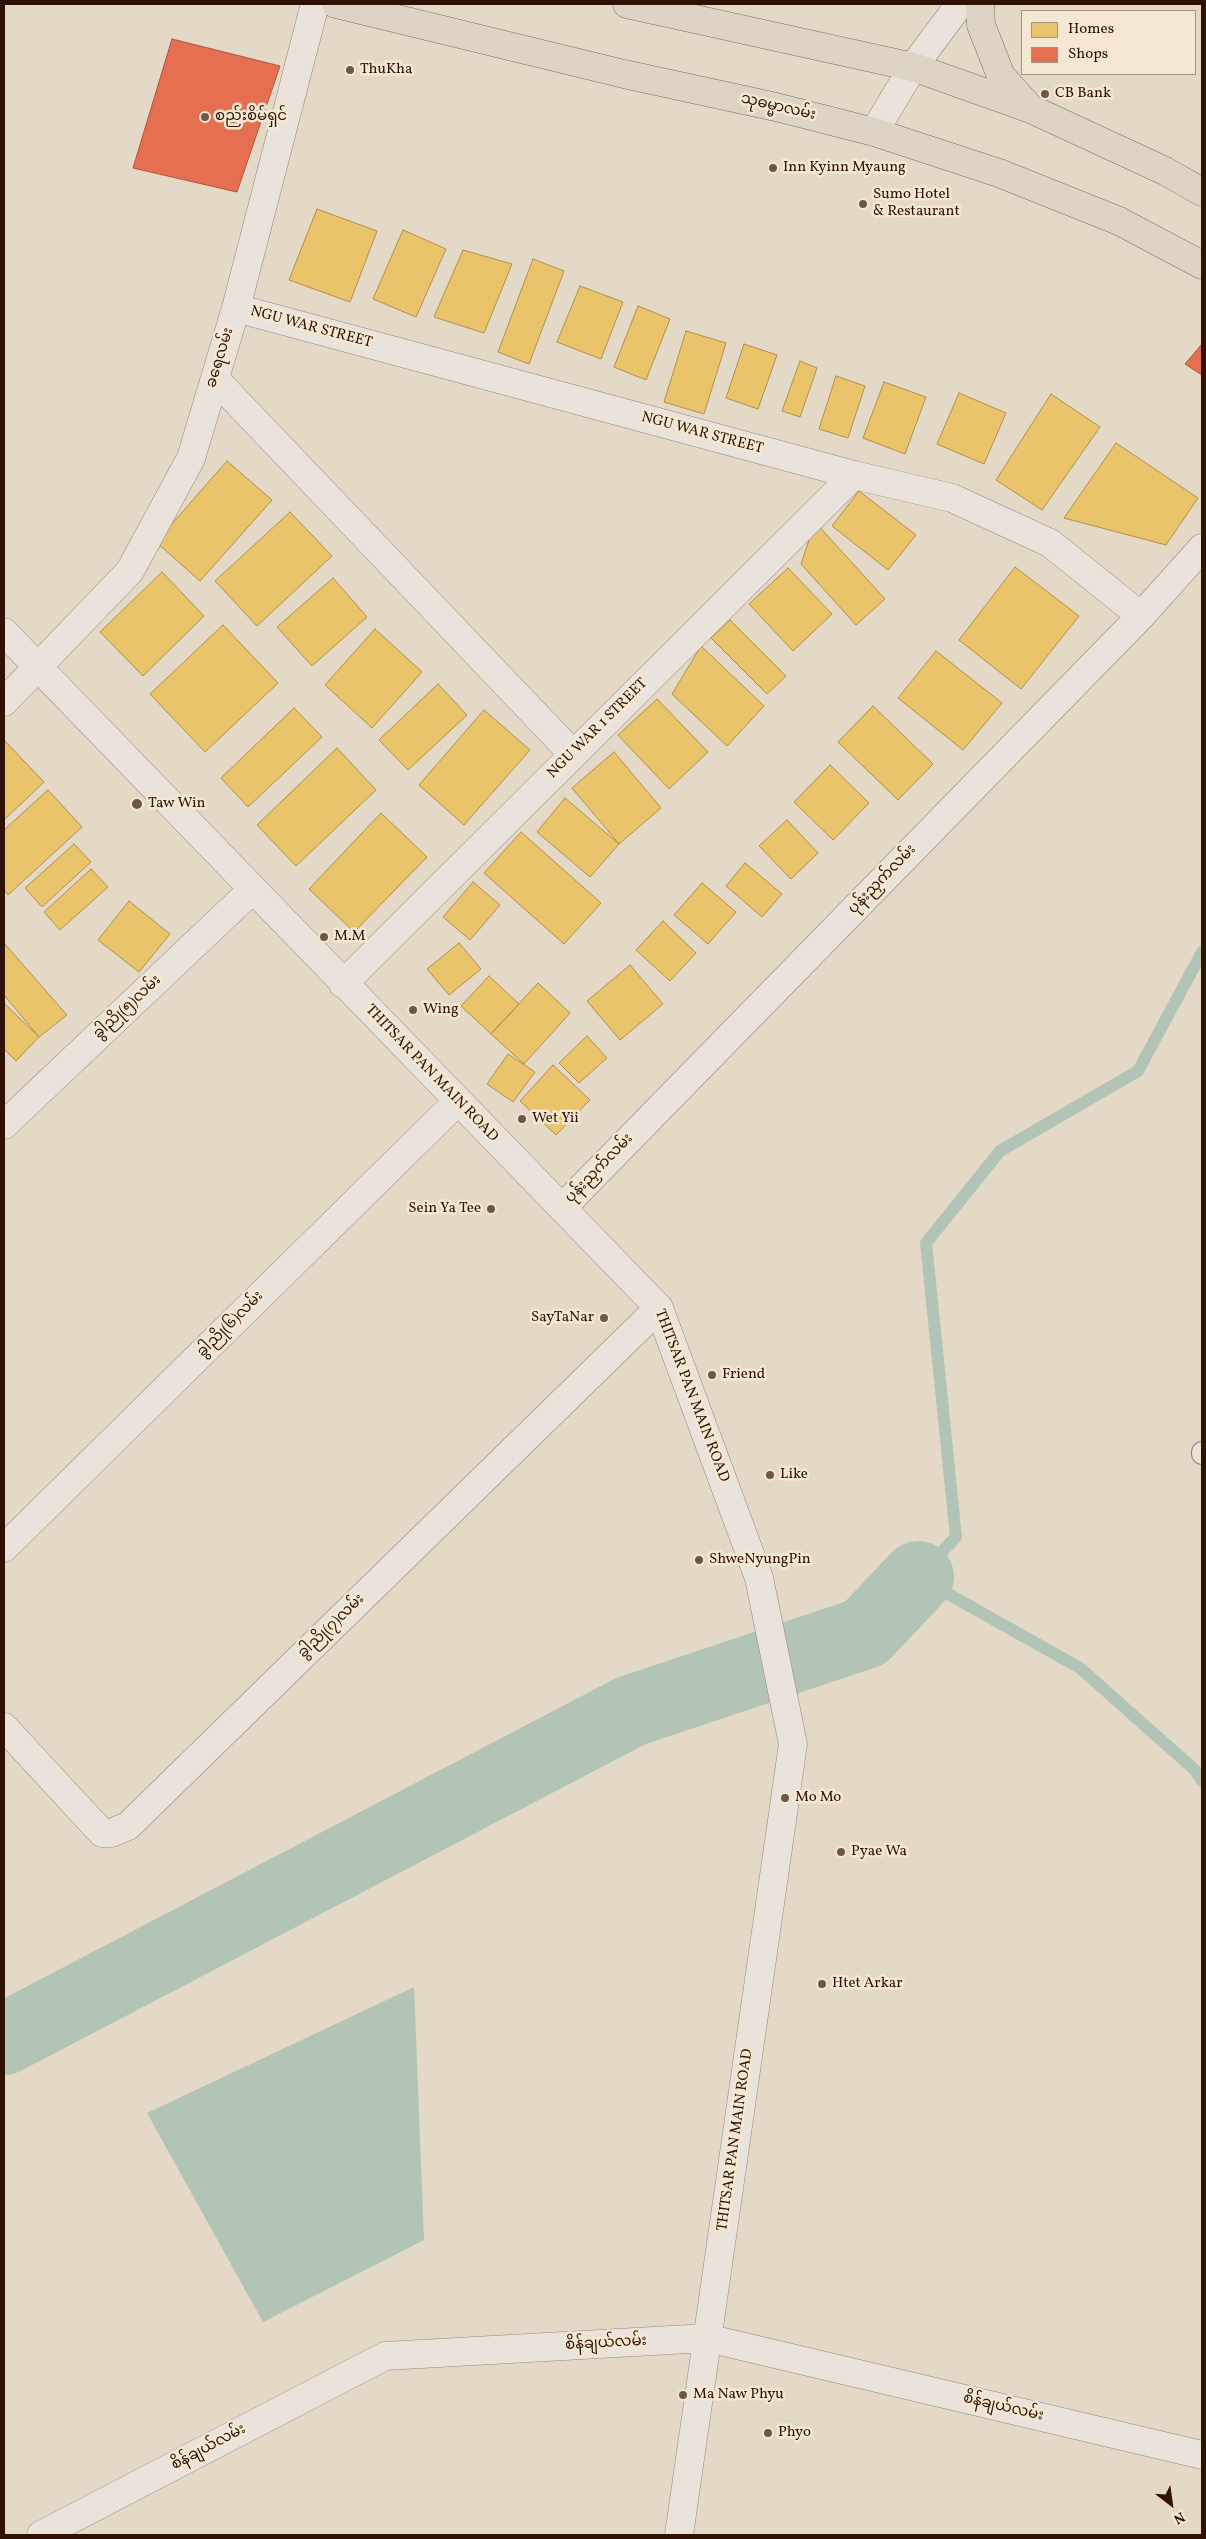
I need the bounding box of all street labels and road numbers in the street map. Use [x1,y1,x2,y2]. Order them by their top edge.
street label: သုဓမ္မာလမ်း [739,91,817,125]
street label: NGU WAR STREET [248,303,374,353]
street label: ခရေလမ်း [203,326,239,390]
street label: NGU WAR STREET [639,409,765,459]
street label: NGU WAR 1 STREET [544,675,652,783]
street label: ပုန်းညှက်လမ်း [845,842,921,918]
street label: ခွါညို(၅)လမ်း [90,972,166,1044]
street label: THITSAR PAN MAIN ROAD [361,1002,501,1146]
street label: ပုန်းညှက်လမ်း [562,1131,638,1207]
street label: ခွါညို(၆)လမ်း [194,1288,268,1362]
street label: THITSAR PAN MAIN ROAD [650,1307,732,1485]
street label: ခွါညို(၇)လမ်း [295,1591,369,1663]
street label: THITSAR PAN MAIN ROAD [714,2048,758,2232]
street label: စိန်ချယ်လမ်း [565,2333,647,2355]
street label: စိန်ချယ်လမ်း [961,2390,1045,2426]
street label: စိန်ချယ်လမ်း [169,2421,249,2475]

